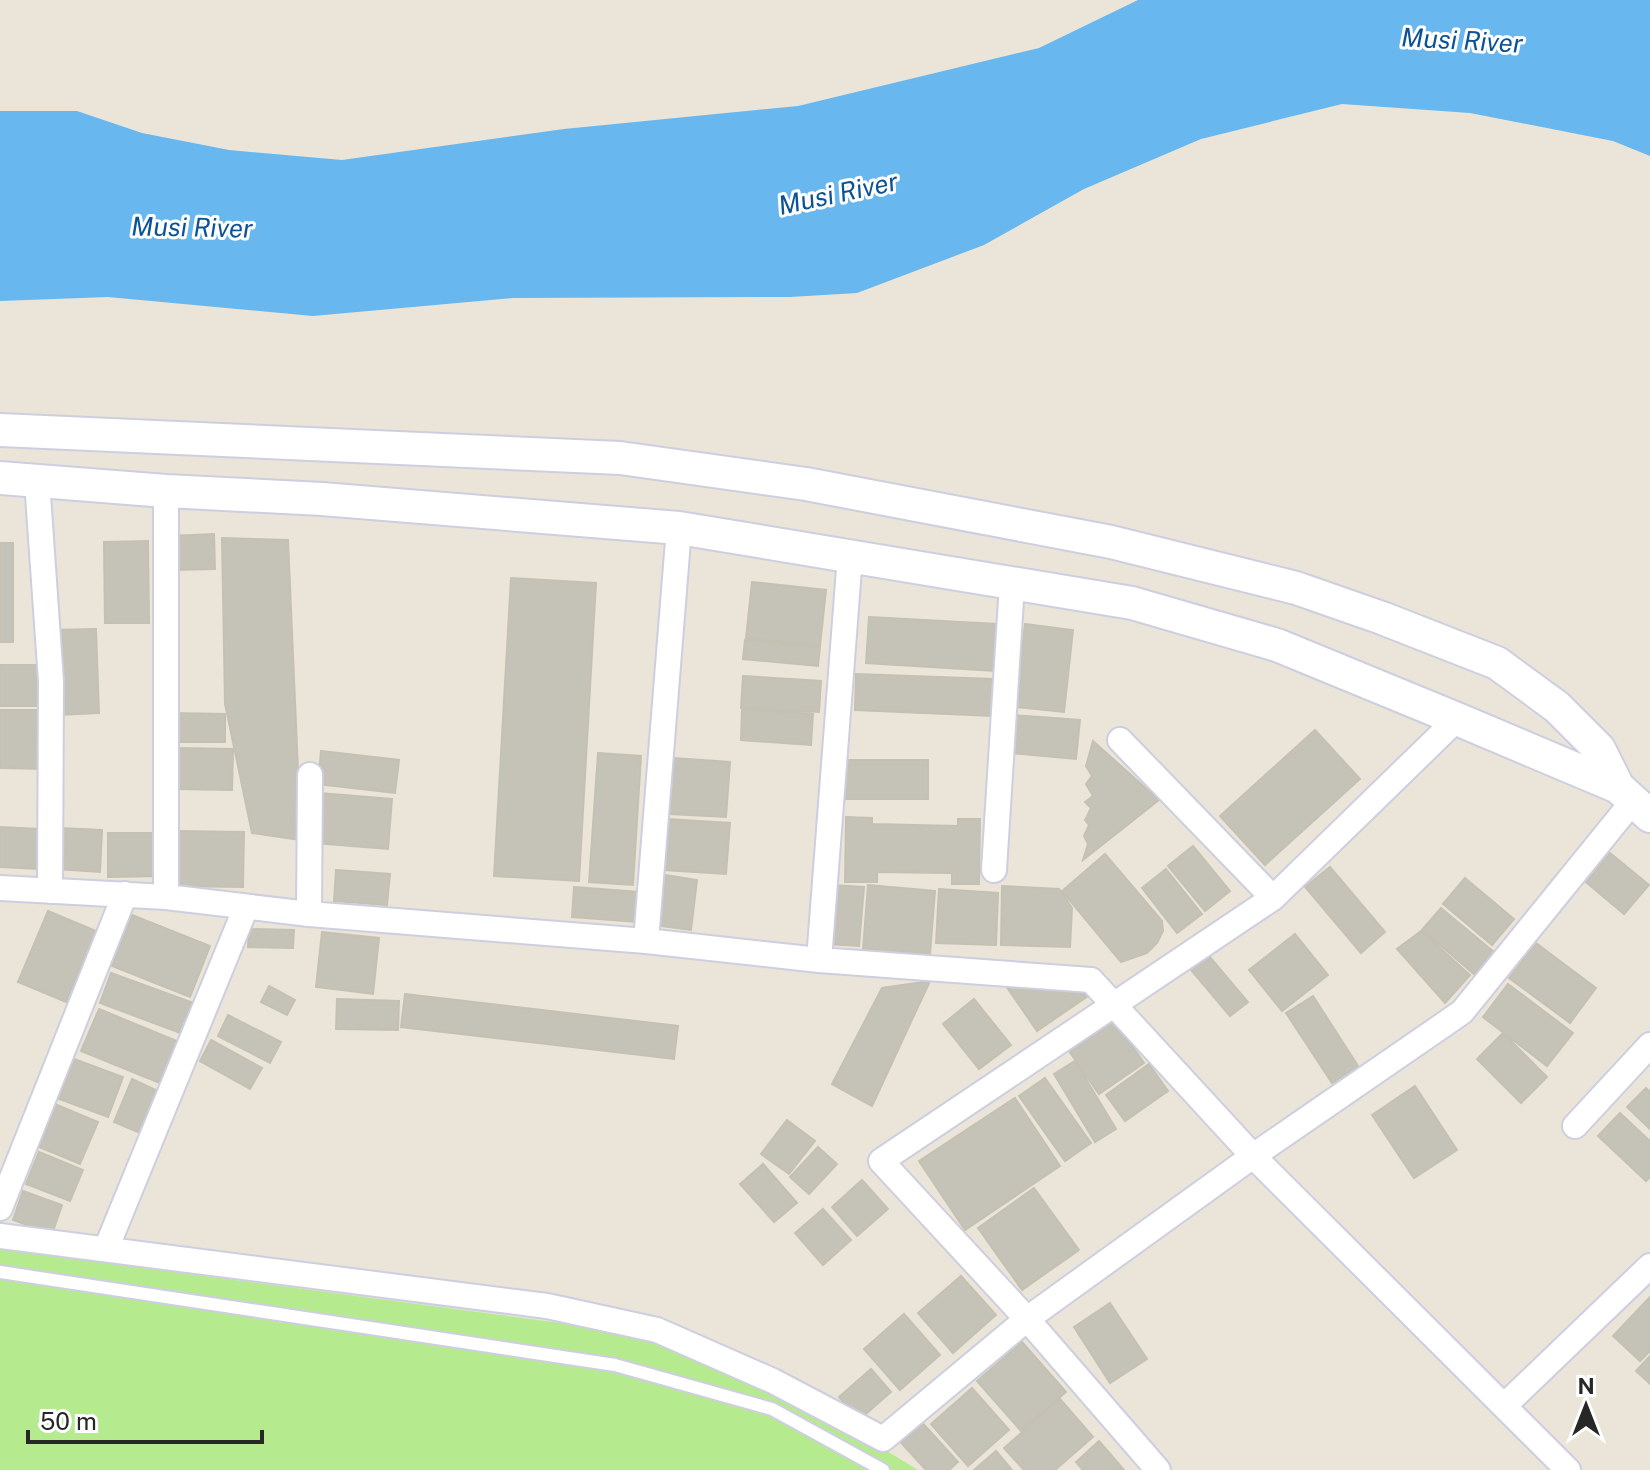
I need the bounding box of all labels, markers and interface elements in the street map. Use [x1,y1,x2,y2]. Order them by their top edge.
water label: Musi River [1400,21,1524,59]
water label: Musi River [775,165,901,221]
water label: Musi River [131,210,253,244]
north arrow [1546,1366,1626,1446]
text: N [1577,1373,1595,1399]
scale bar [28,1394,262,1444]
text: 50 m [40,1407,97,1435]

